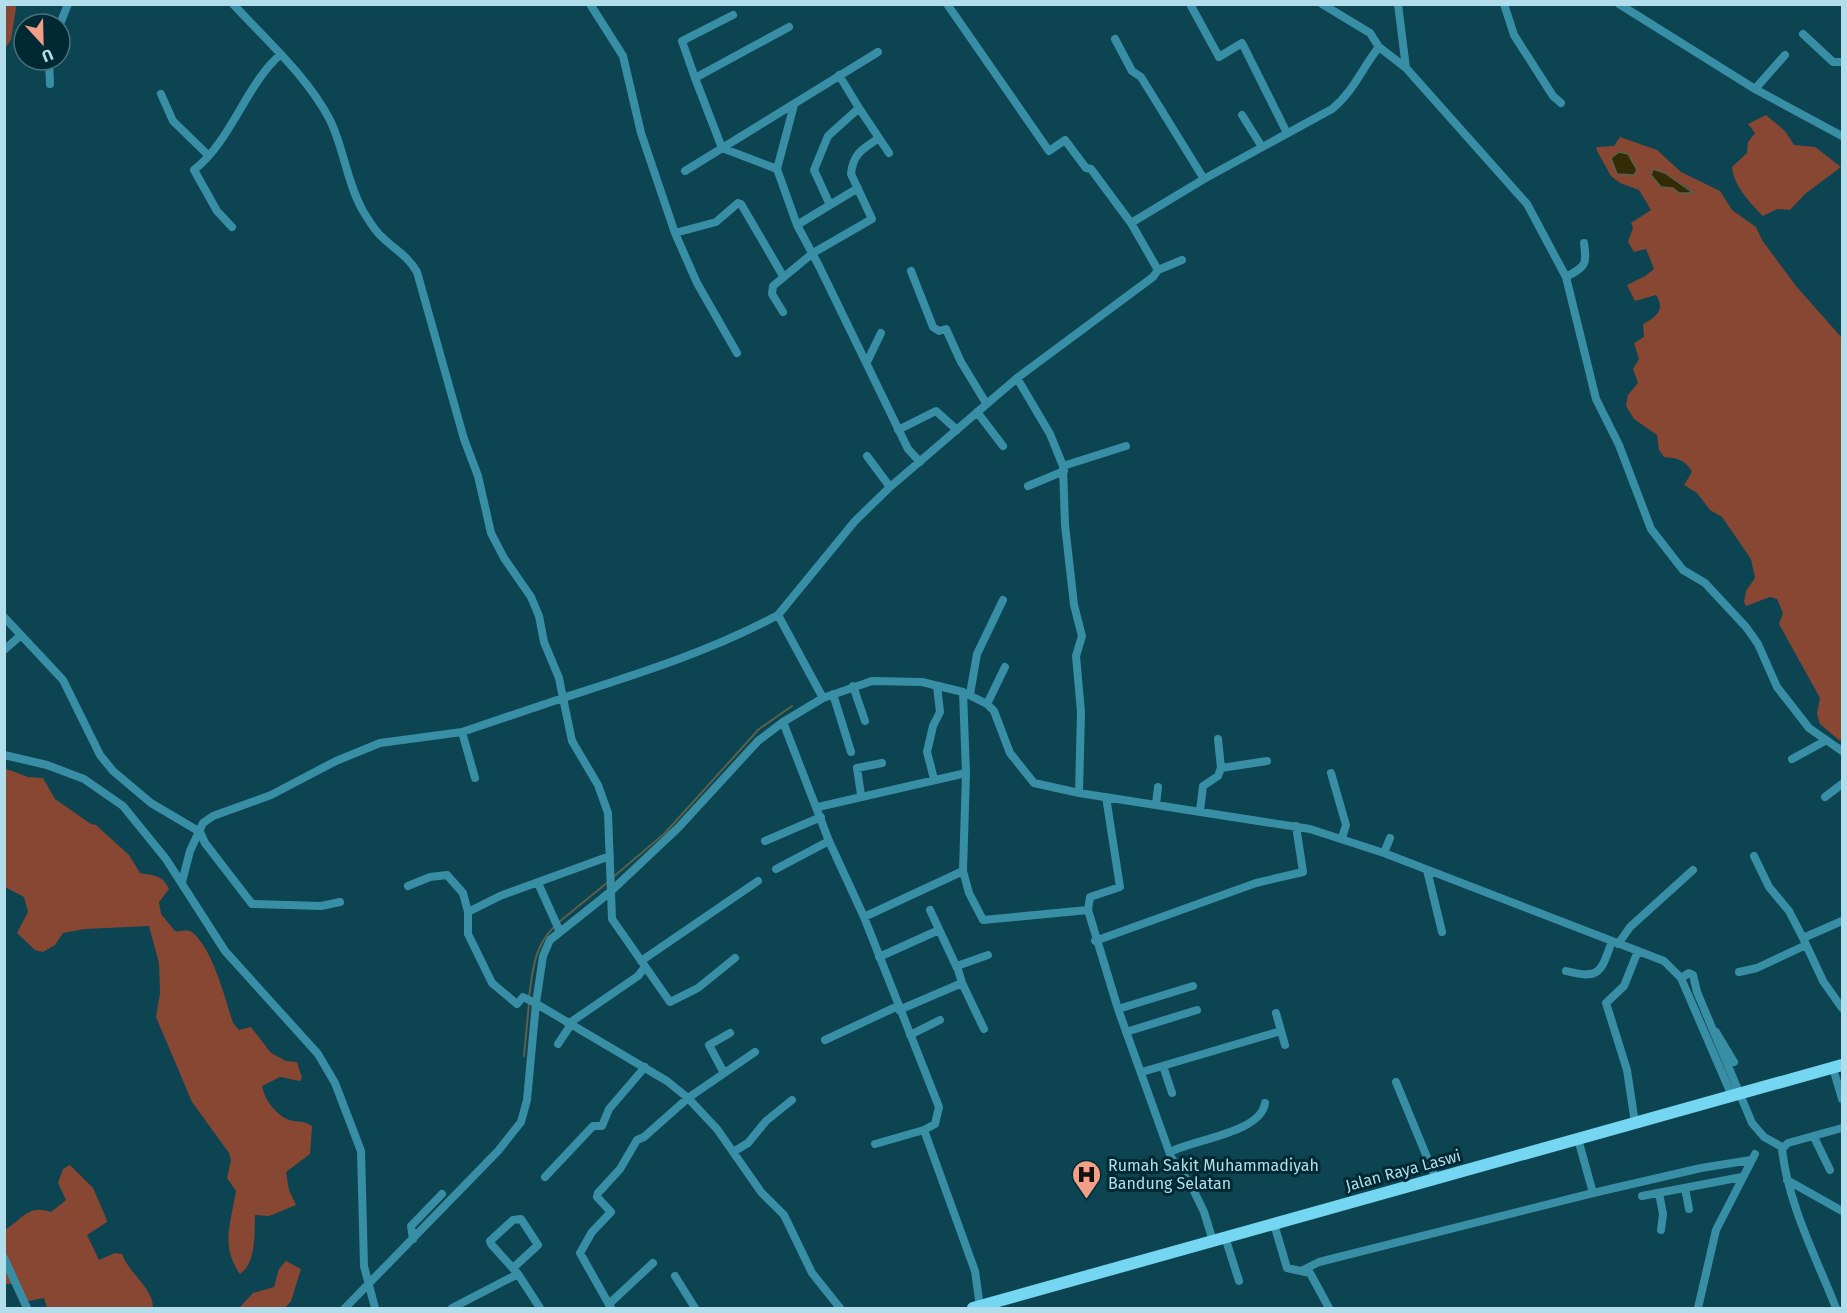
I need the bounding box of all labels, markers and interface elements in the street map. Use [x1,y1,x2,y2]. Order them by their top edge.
north arrow [12,12,72,72]
text: U [39,45,56,66]
street label: Jalan Raya Laswi [1343,1146,1463,1195]
place label: Rumah Sakit Muhammadiyah Bandung Selatan [1108,1156,1319,1193]
hospital icon: Rumah Sakit Muhammadiyah Bandung Selatan [1071,1158,1103,1200]

